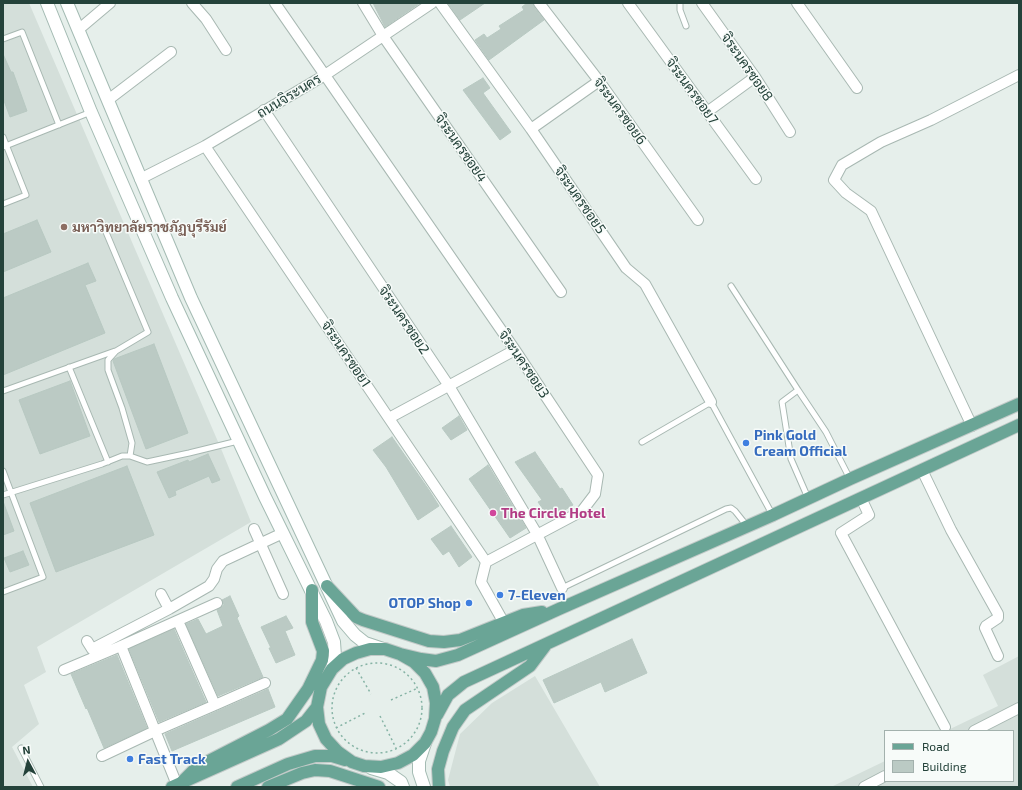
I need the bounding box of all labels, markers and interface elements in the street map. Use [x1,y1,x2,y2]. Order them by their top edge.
street label: จิระนครซอย8 [717,30,777,104]
street label: จิระนครซอย7 [662,54,722,128]
street label: ถนนจิระนคร [254,70,324,122]
street label: จิระนครซอย6 [590,74,650,148]
street label: จิระนครซอย4 [431,111,491,185]
street label: จิระนครซอย5 [551,163,609,237]
place label: มหาวิทยาลัยราชภัฏบุรีรัมย์ [72,219,227,235]
marker: มหาวิทยาลัยราชภัฏบุรีรัมย์ [59,222,69,232]
street label: จิระนครซอย2 [375,283,433,357]
street label: จิระนครซอย1 [318,318,374,390]
street label: จิระนครซอย3 [495,327,553,401]
place label: Pink Gold Cream Official [754,427,847,460]
marker: Pink Gold Cream Official [741,438,751,448]
place label: The Circle Hotel [501,505,605,521]
marker: The Circle Hotel [488,508,498,518]
place label: 7-Eleven [508,587,566,603]
marker: 7-Eleven [495,590,505,600]
place label: OTOP Shop [389,595,461,611]
marker: OTOP Shop [464,598,474,608]
legend [884,730,1014,782]
text: Road [922,739,950,753]
north arrow [8,742,48,782]
text: N [22,743,31,757]
place label: Fast Track [138,751,206,767]
marker: Fast Track [125,754,135,764]
text: Building [922,759,966,773]

